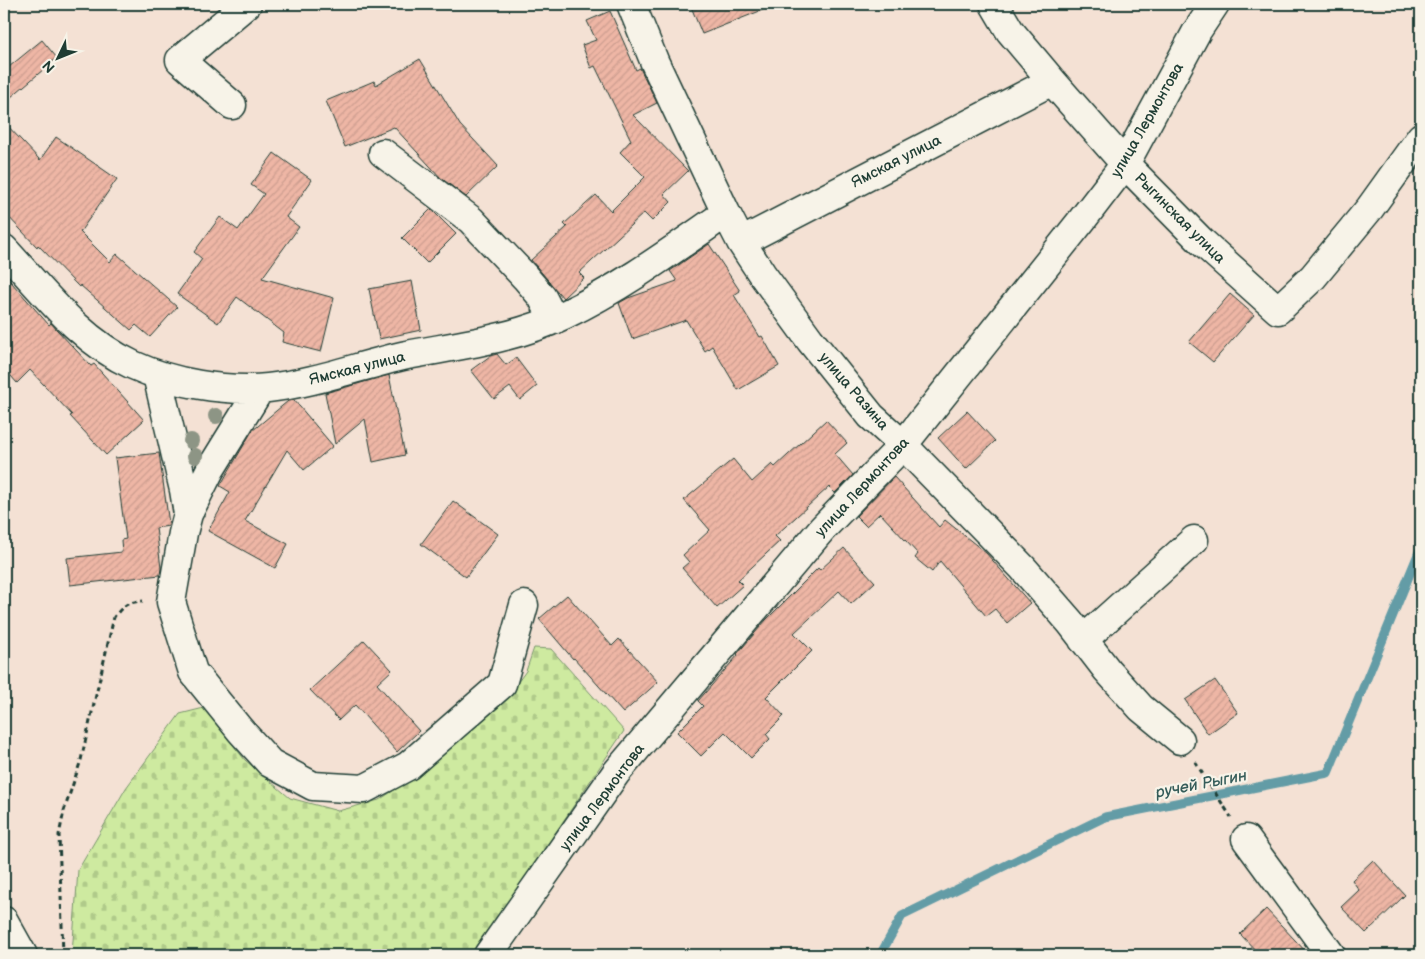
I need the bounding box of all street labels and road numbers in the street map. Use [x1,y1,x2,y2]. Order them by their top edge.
street label: улица Лермонтова [1107,59,1188,181]
street label: Ямская улица [848,131,944,192]
street label: Рыгинская улица [1130,169,1229,268]
street label: Ямская улица [307,347,407,390]
street label: улица Разина [815,349,893,434]
street label: улица Лермонтова [811,433,914,541]
street label: улица Лермонтова [556,740,649,855]

